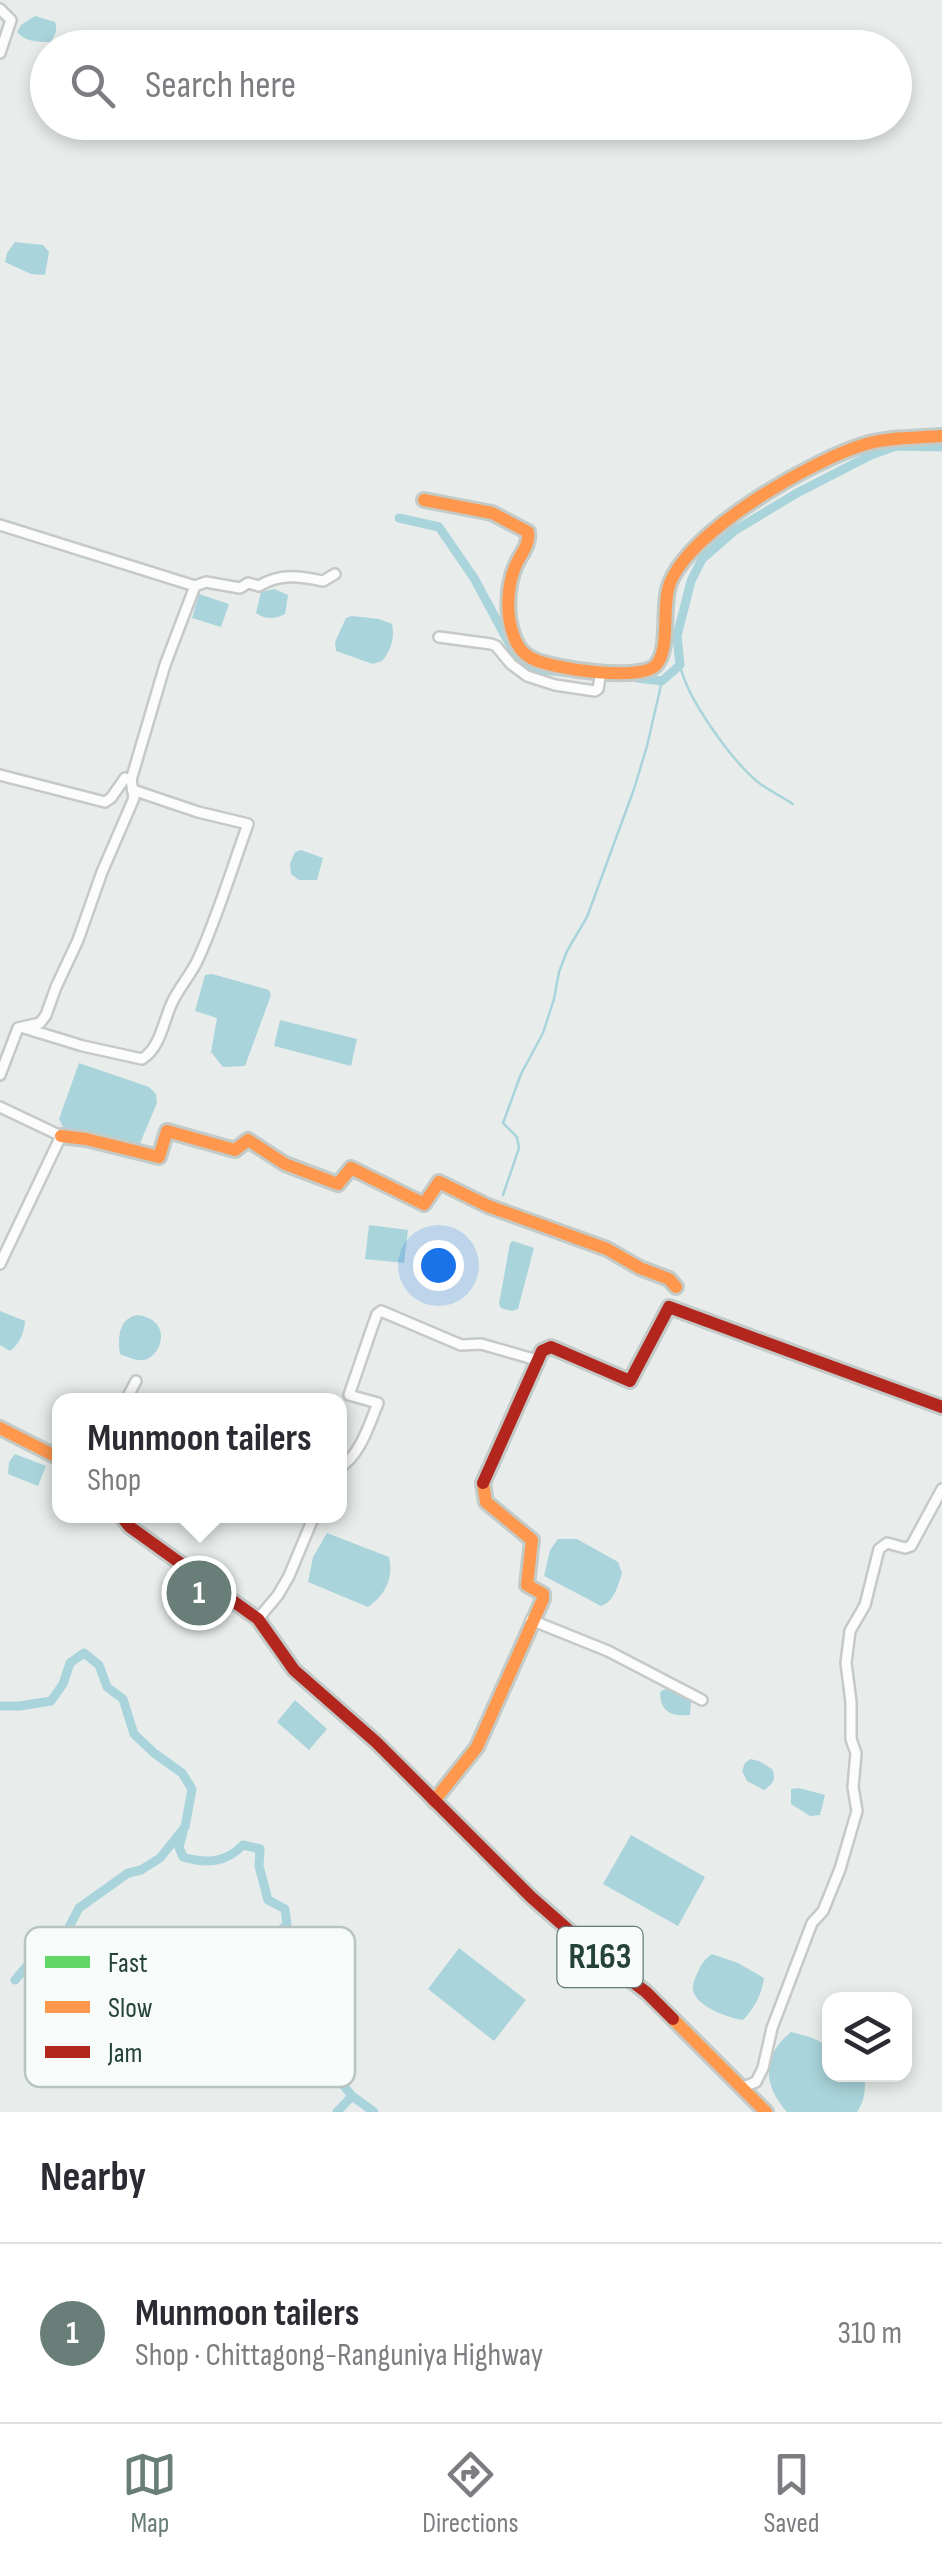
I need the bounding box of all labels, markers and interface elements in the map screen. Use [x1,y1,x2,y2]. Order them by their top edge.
search box [30,30,912,140]
icon: search [65,58,120,113]
text: Search here [145,63,296,108]
your location [413,1240,464,1291]
popup [52,1393,347,1523]
text: Munmoon tailers [87,1416,312,1461]
text: Shop [87,1461,141,1500]
pin: 1 [166,1556,232,1630]
legend [25,1927,355,2087]
road number: R163 [558,1927,642,1987]
text: Fast [108,1947,147,1980]
text: Slow [108,1992,153,2025]
map controls [822,1992,912,2082]
button: layers [822,1992,912,2082]
text: Jam [107,2037,143,2070]
text: Nearby [40,2152,146,2203]
text: Munmoon tailers [135,2291,359,2336]
text: 1 [66,2314,79,2353]
text: 310 m [837,2314,902,2353]
text: Shop · Chittagong-Ranguniya Highway [135,2336,543,2375]
tab: Map [122,2447,177,2540]
tab: Directions [422,2447,519,2540]
tab: Saved [763,2447,820,2540]

